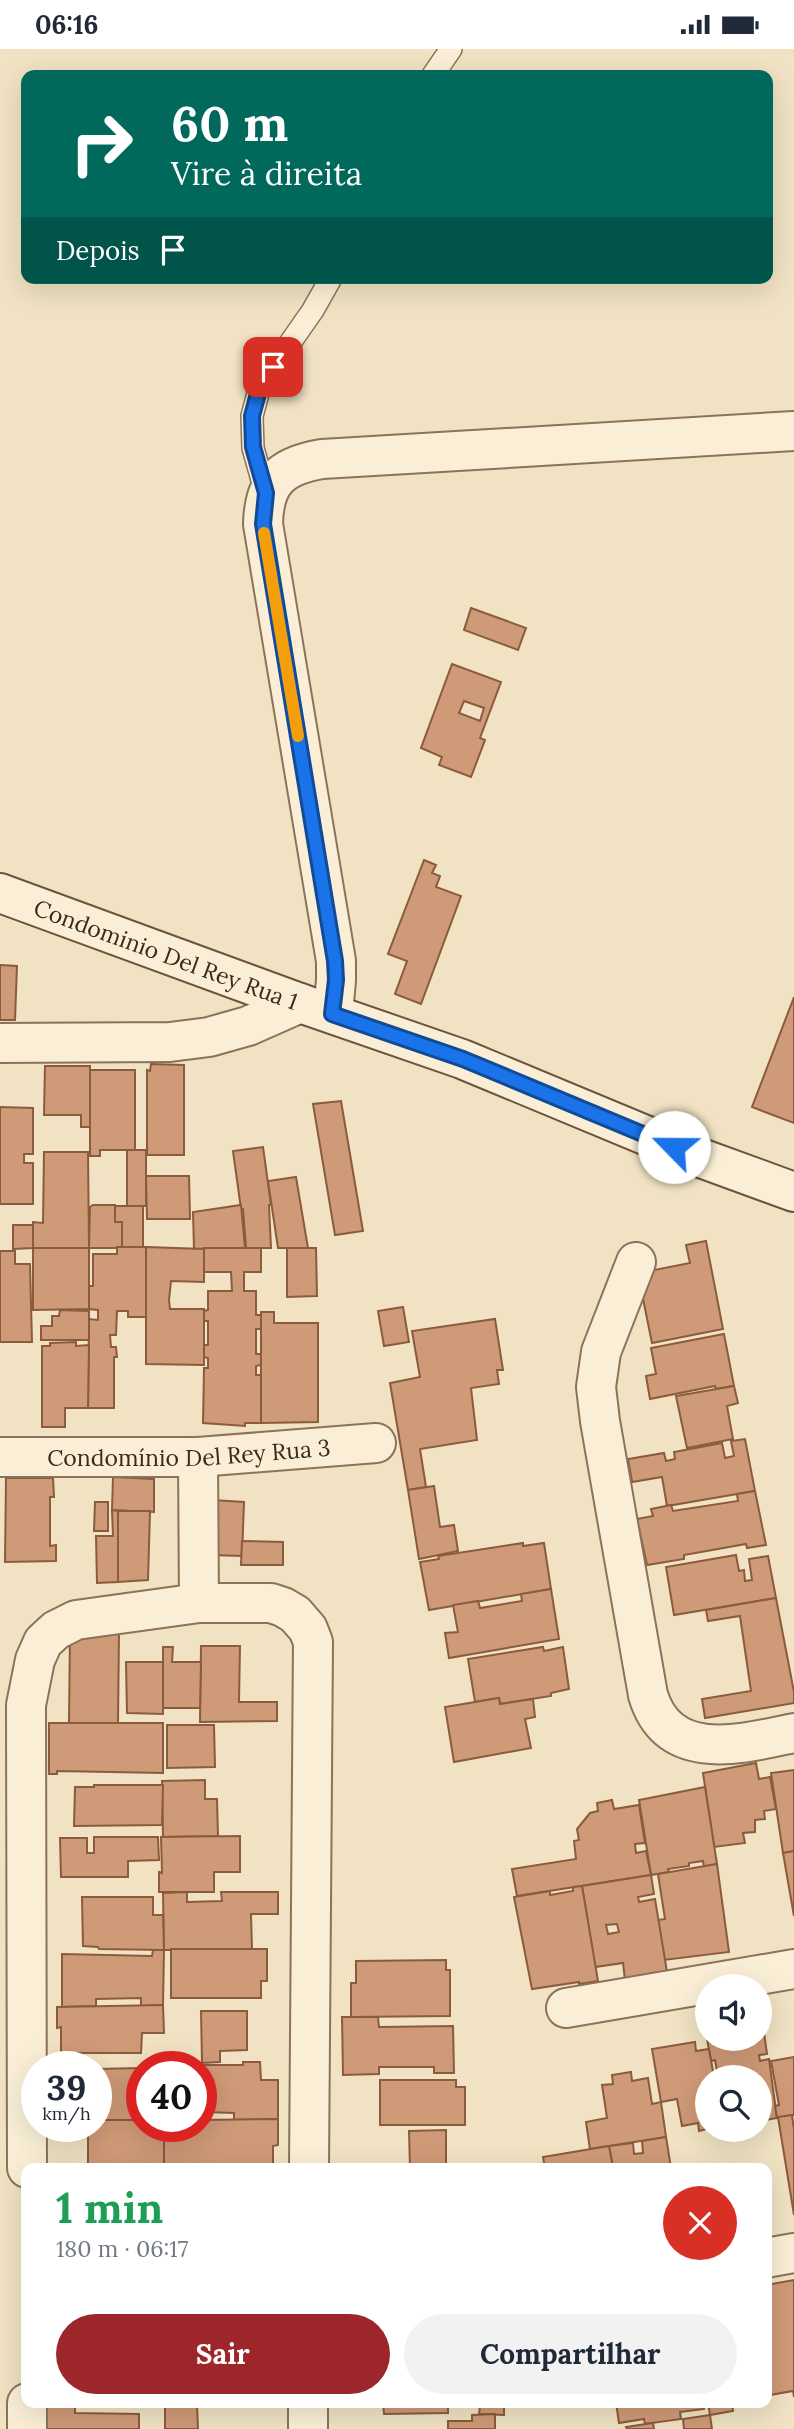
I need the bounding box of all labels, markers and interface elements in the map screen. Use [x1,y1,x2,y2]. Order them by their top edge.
text: 06:16 [35,8,99,41]
text: 60 m [171,92,288,154]
icon: right [56,98,147,189]
text: Vire à direita [171,153,362,194]
icon: arrive [154,231,192,269]
text: Depois [56,234,140,267]
pin [243,337,303,397]
icon: arrive [254,348,292,386]
street label: Condominio Del Rey Rua 1 [30,892,302,1016]
position arrow [637,1110,711,1184]
street label: Condomínio Del Rey Rua 3 [47,1432,331,1472]
map controls [695,1974,772,2142]
button: sound [695,1974,772,2051]
speed limit sign: 40 [126,2051,217,2142]
text: 39 [47,2065,86,2110]
button: search [695,2065,772,2142]
text: km/h [42,2102,91,2125]
text: 1 min [56,2181,163,2235]
button: close [663,2186,737,2260]
text: 180 m · 06:17 [56,2234,188,2263]
button: Sair [56,2314,390,2394]
button: Compartilhar [404,2314,737,2394]

